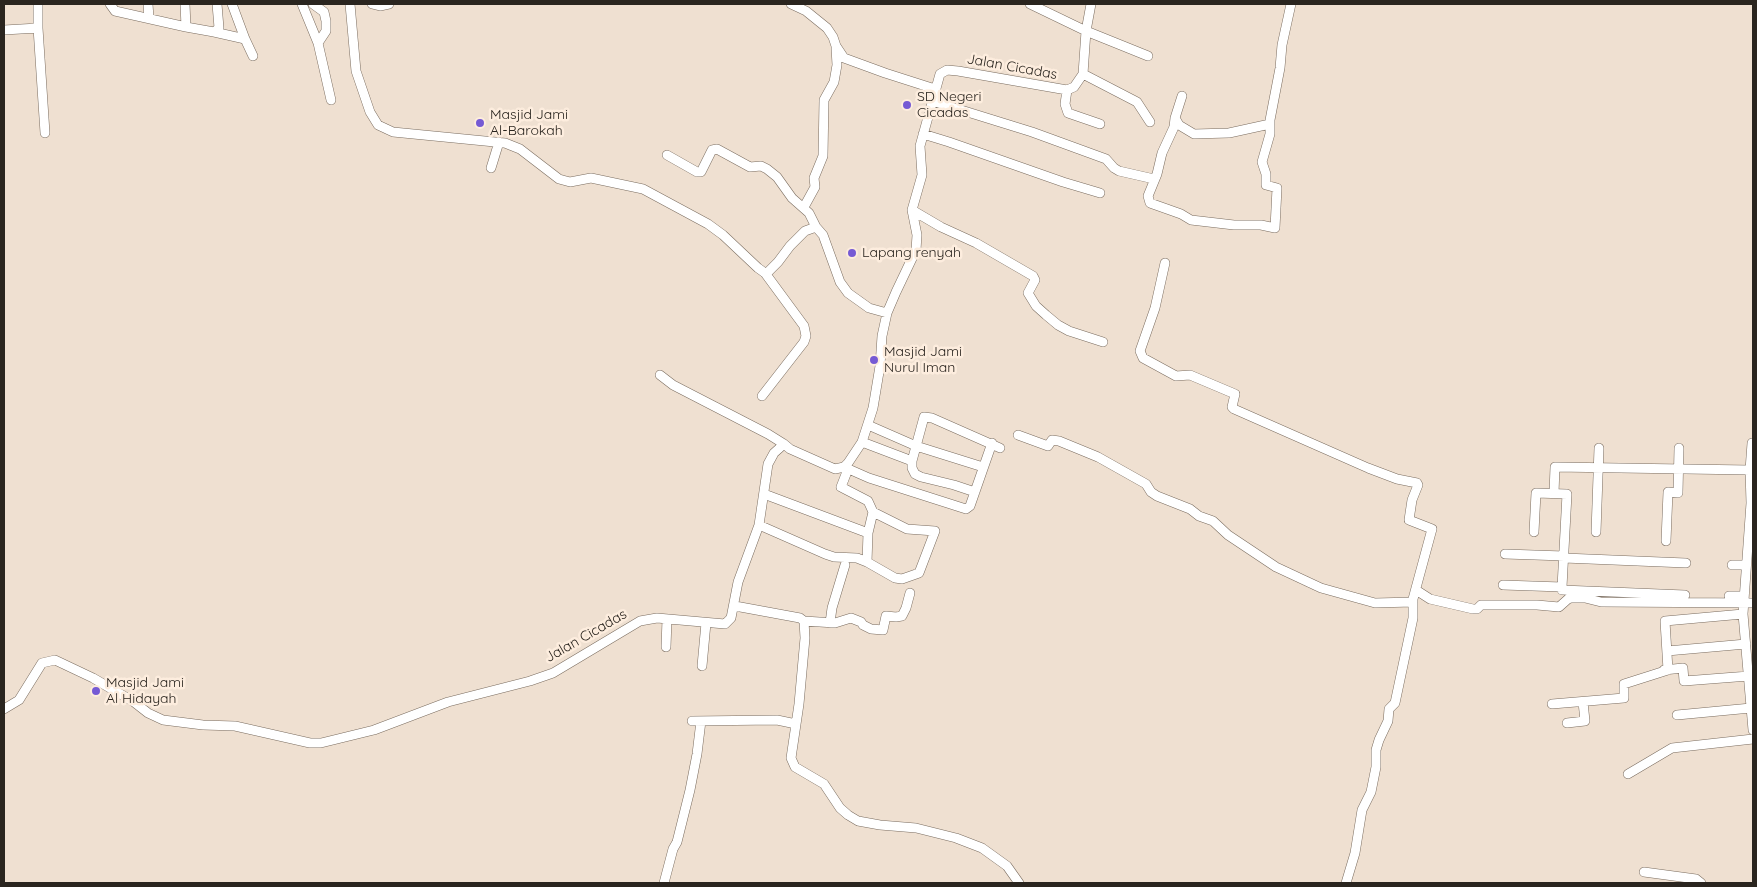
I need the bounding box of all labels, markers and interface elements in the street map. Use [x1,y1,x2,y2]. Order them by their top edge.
street label: Jalan Cicadas [965,51,1059,83]
place label: SD Negeri Cicadas [917,89,982,121]
marker: SD Negeri Cicadas [901,99,913,111]
place label: Masjid Jami Al-Barokah [490,107,568,140]
marker: Masjid Jami Al-Barokah [474,117,486,129]
place label: Lapang renyah [862,245,961,261]
marker: Lapang renyah [846,247,858,259]
place label: Masjid Jami Nurul Iman [884,344,962,377]
marker: Masjid Jami Nurul Iman [868,354,880,366]
street label: Jalan Cicadas [542,606,630,666]
place label: Masjid Jami Al Hidayah [106,675,184,708]
marker: Masjid Jami Al Hidayah [90,685,102,697]

